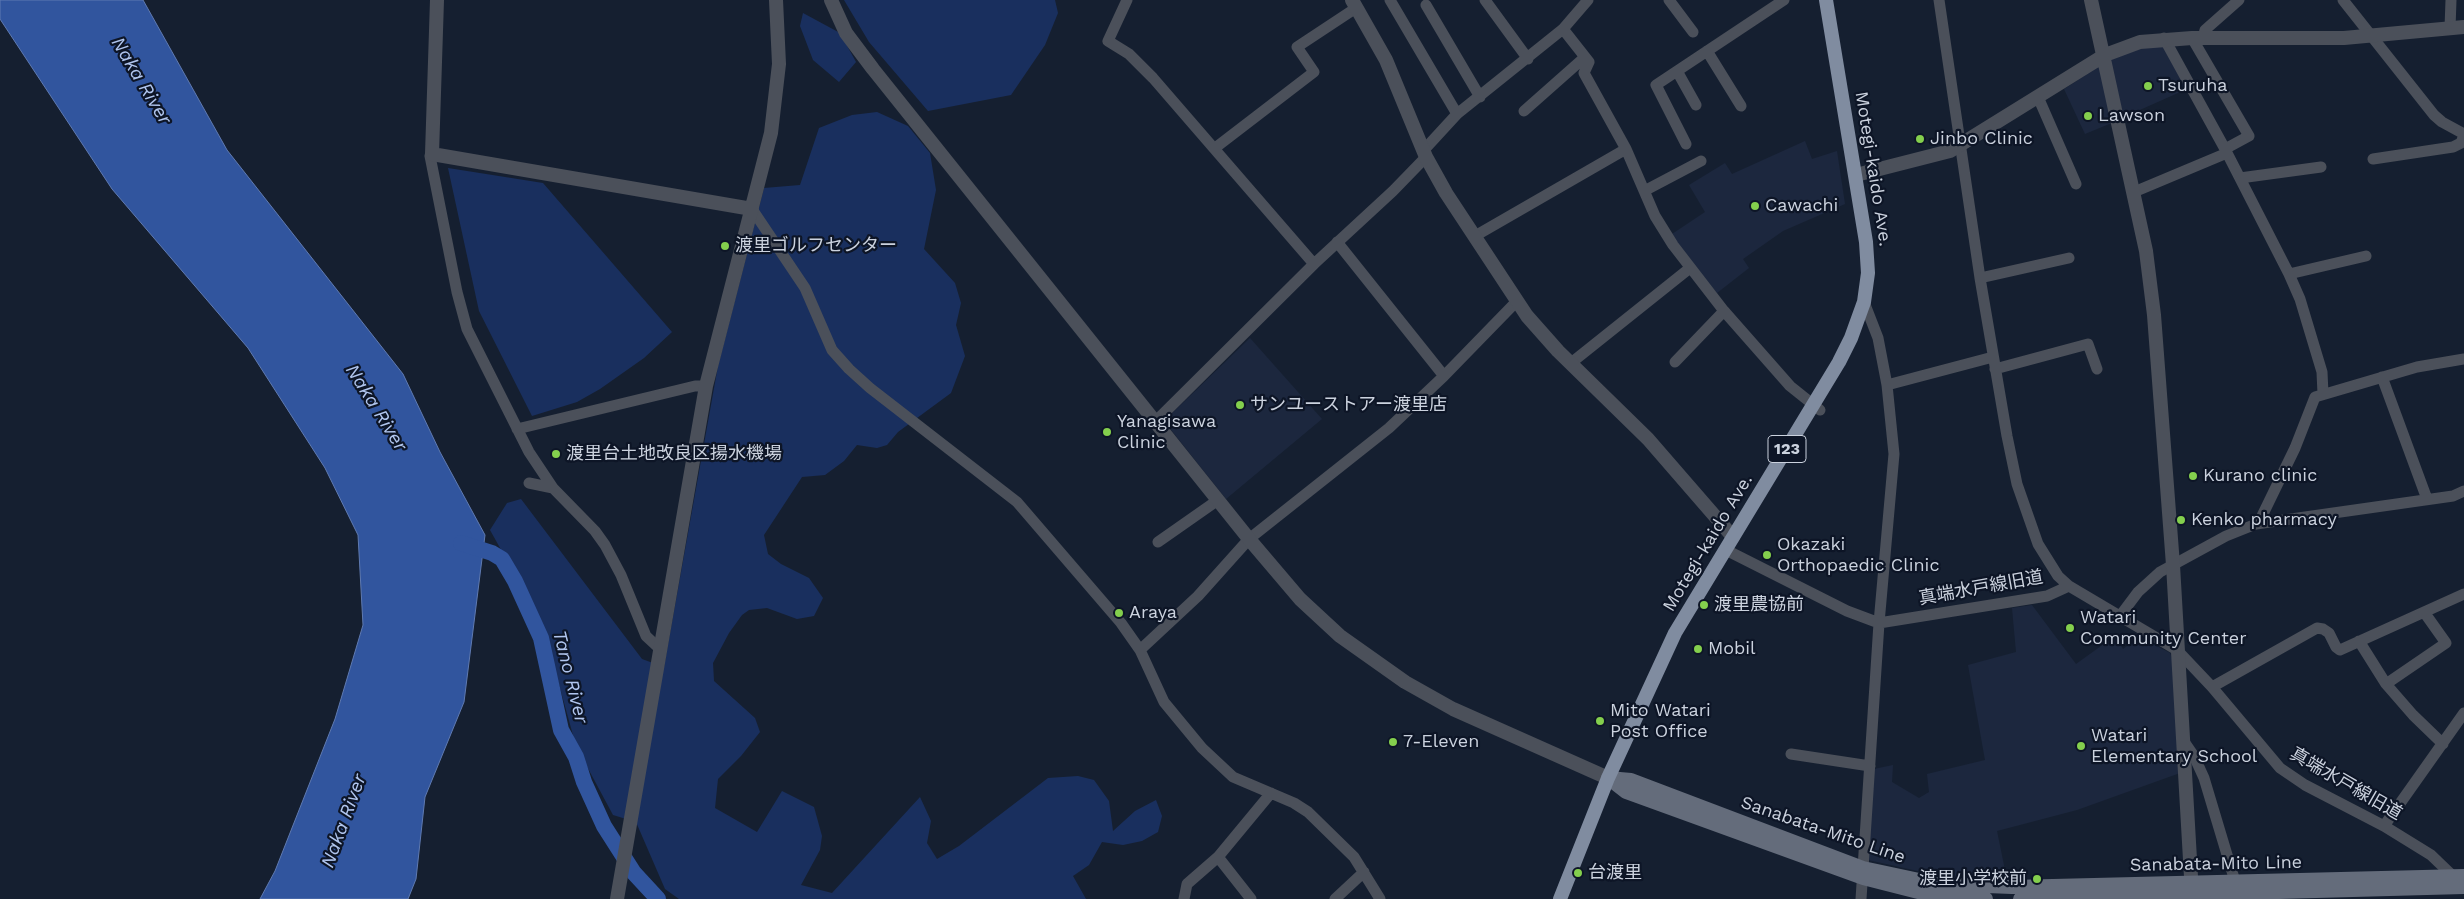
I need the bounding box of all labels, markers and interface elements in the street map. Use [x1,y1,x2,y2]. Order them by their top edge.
water label: Naka River [106,33,176,129]
place label: Tsuruha [2158,75,2228,97]
marker: Tsuruha [2142,80,2154,92]
street label: Motegi-kaido Ave. [1850,90,1896,248]
place label: Lawson [2098,105,2165,127]
marker: Lawson [2082,110,2094,122]
place label: Jinbo Clinic [1930,128,2033,150]
marker: Jinbo Clinic [1914,133,1926,145]
place label: Cawachi [1765,195,1838,217]
marker: Cawachi [1749,200,1761,212]
place label: 渡里ゴルフセンター [735,235,897,257]
marker: 渡里ゴルフセンター [719,240,731,252]
water label: Naka River [340,360,412,456]
place label: サンユーストアー渡里店 [1250,394,1447,416]
marker: サンユーストアー渡里店 [1234,399,1246,411]
place label: Yanagisawa Clinic [1117,411,1216,454]
marker: Yanagisawa Clinic [1101,426,1113,438]
road number: 123 [1768,436,1806,462]
place label: 渡里台土地改良区揚水機場 [566,443,782,465]
marker: 渡里台土地改良区揚水機場 [550,448,562,460]
place label: Kurano clinic [2203,465,2317,487]
street label: Motegi-kaido Ave. [1658,470,1758,616]
marker: Kurano clinic [2187,470,2199,482]
place label: Kenko pharmacy [2191,509,2337,531]
marker: Kenko pharmacy [2175,514,2187,526]
place label: Okazaki Orthopaedic Clinic [1777,534,1939,576]
marker: Okazaki Orthopaedic Clinic [1761,549,1773,561]
street label: 真端水戸線旧道 [1917,566,2045,610]
place label: 渡里農協前 [1714,594,1804,616]
marker: 渡里農協前 [1698,599,1710,611]
place label: Araya [1129,602,1177,624]
marker: Araya [1113,607,1125,619]
place label: Watari Community Center [2080,607,2246,650]
marker: Watari Community Center [2064,622,2076,634]
water label: Tano River [547,628,593,726]
place label: Mobil [1708,638,1756,660]
marker: Mobil [1692,643,1704,655]
place label: Mito Watari Post Office [1610,700,1711,742]
marker: Mito Watari Post Office [1594,715,1606,727]
place label: Watari Elementary School [2091,725,2257,768]
place label: 7-Eleven [1403,731,1479,753]
marker: 7-Eleven [1387,736,1399,748]
marker: Watari Elementary School [2075,740,2087,752]
street label: 真端水戸線旧道 [2286,743,2406,825]
water label: Naka River [317,771,371,871]
street label: Sanabata-Mito Line [1738,792,1908,868]
street label: Sanabata-Mito Line [2130,852,2302,876]
place label: 台渡里 [1588,862,1642,884]
marker: 台渡里 [1572,867,1584,879]
place label: 渡里小学校前 [1919,868,2027,890]
marker: 渡里小学校前 [2031,873,2043,885]

